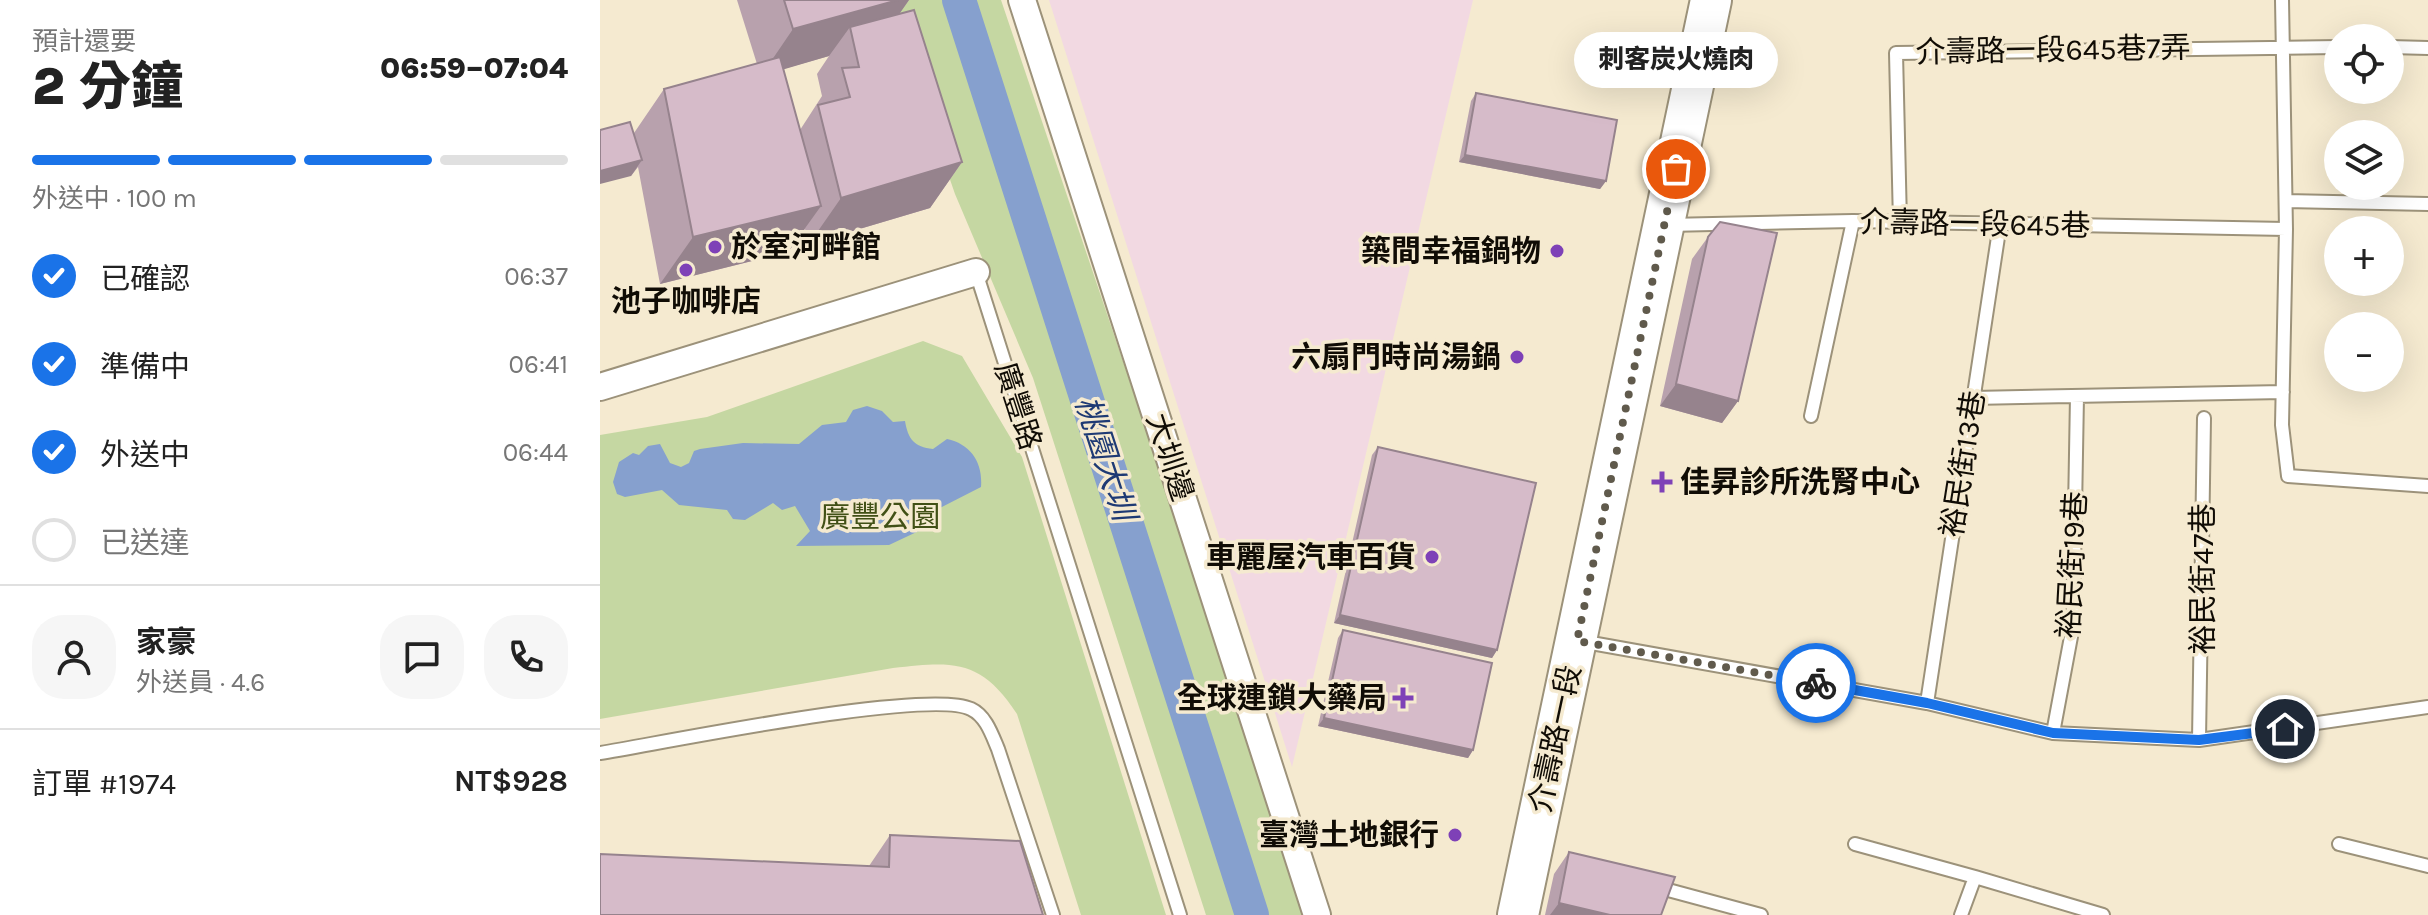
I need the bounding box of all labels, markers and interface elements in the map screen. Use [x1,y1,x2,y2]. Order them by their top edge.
map controls [2324,24,2404,392]
button: locate [2324,24,2404,104]
text: 預計還要 [32,26,136,57]
street label: 介壽路一段645巷7弄 [1915,30,2191,70]
callout: 刺客炭火燒肉 [1574,33,1778,89]
text: 刺客炭火燒肉 [1598,44,1754,75]
text: 06:59–07:04 [380,50,568,86]
text: 2 分鐘 [32,56,183,117]
button: layers [2324,120,2404,200]
pin [1642,135,1710,203]
icon: bag [1654,147,1698,191]
text: 外送中 · 100 m [32,183,197,214]
street label: 介壽路一段645巷 [1859,204,2091,244]
button: + [2324,216,2404,296]
place label: 於室河畔館 [731,229,881,265]
place label: 築間幸福鍋物 [1361,233,1541,269]
marker: 於室河畔館 [706,238,724,256]
marker: 築間幸福鍋物 [1548,242,1566,260]
icon: check [32,254,76,298]
text: 已確認 [100,261,190,297]
text: 06:37 [504,261,568,292]
marker: 池子咖啡店 [677,261,695,279]
place label: 池子咖啡店 [611,283,761,319]
button: − [2324,312,2404,392]
place label: 六扇門時尚湯鍋 [1291,339,1501,375]
icon: check [32,342,76,386]
marker: 六扇門時尚湯鍋 [1508,348,1526,366]
text: 準備中 [100,349,190,385]
text: 06:41 [509,349,568,380]
street label: 廣豐路 [987,358,1049,454]
street label: 裕民街13巷 [1934,388,1992,540]
water label: 桃園大圳 [1068,391,1144,528]
street label: 大圳邊 [1139,409,1201,505]
icon: check [32,430,76,474]
text: 外送中 [100,437,190,473]
text: 06:44 [503,437,568,468]
place label: 佳昇診所洗腎中心 [1680,464,1920,500]
marker: 佳昇診所洗腎中心 [1651,471,1673,493]
street label: 裕民街19巷 [2050,490,2094,640]
park label: 廣豐公園 [820,499,940,535]
street label: 裕民街47巷 [2185,504,2221,654]
text: 已送達 [100,525,190,561]
place label: 車麗屋汽車百貨 [1206,539,1416,575]
marker: 車麗屋汽車百貨 [1423,548,1441,566]
button: person [32,615,116,699]
button: chat [380,615,464,699]
button: phone [484,615,568,699]
text: 家豪 [136,624,196,660]
courier [1776,643,1856,723]
icon: bike [1794,661,1838,705]
street label: 介壽路一段 [1522,662,1588,816]
text: 外送員 · 4.6 [136,667,265,698]
place label: 全球連鎖大藥局 [1177,680,1387,716]
marker: 全球連鎖大藥局 [1394,689,1412,707]
pin [2251,695,2319,763]
icon: home [2263,707,2307,751]
text: NT$928 [454,763,568,799]
text: 訂單 #1974 [32,766,176,802]
place label: 臺灣土地銀行 [1259,817,1439,853]
marker: 臺灣土地銀行 [1446,826,1464,844]

